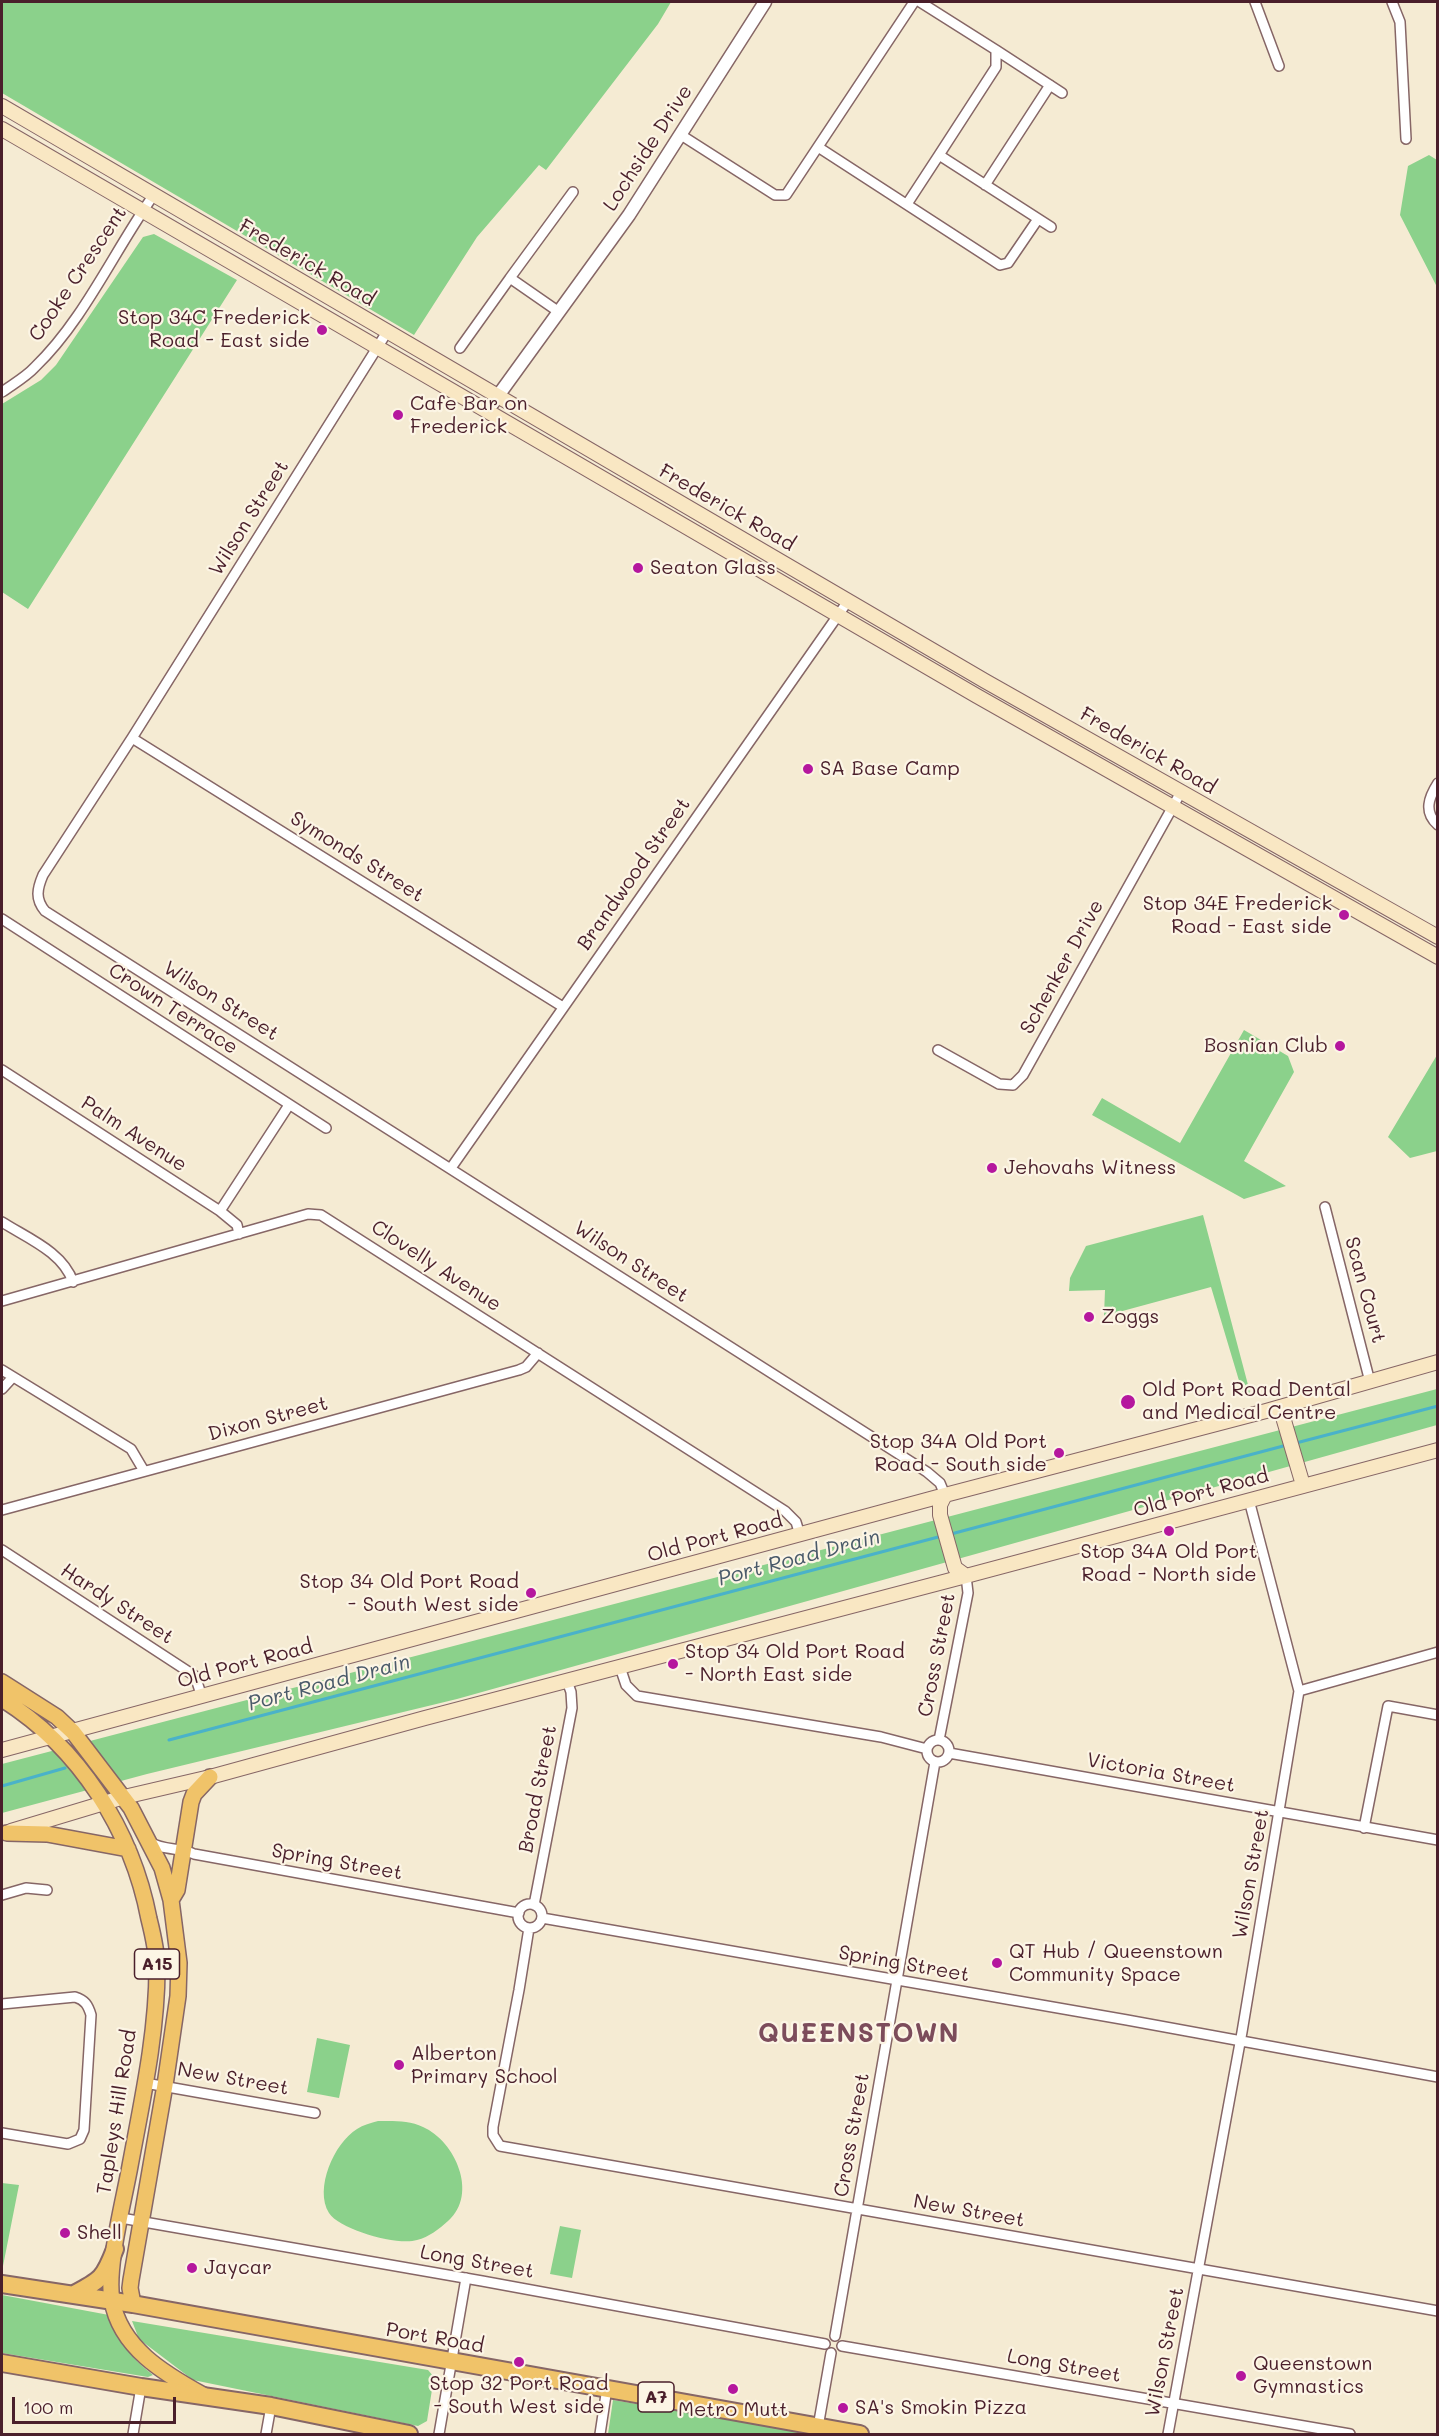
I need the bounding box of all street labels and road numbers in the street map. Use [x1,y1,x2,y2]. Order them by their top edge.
street label: Lochside Drive [598,80,698,216]
street label: Cooke Crescent [24,202,132,346]
street label: Frederick Road [235,214,379,312]
street label: Wilson Street [204,456,294,580]
street label: Frederick Road [655,459,799,557]
street label: Frederick Road [1076,702,1220,800]
street label: Brandwood Street [572,793,696,955]
street label: Symonds Street [286,806,428,908]
street label: Schenker Drive [1015,896,1109,1038]
street label: Wilson Street [159,956,283,1046]
street label: Crown Terrace [104,958,242,1060]
street label: Palm Avenue [77,1091,191,1177]
street label: Clovelly Avenue [366,1215,506,1317]
street label: Wilson Street [569,1216,693,1308]
street label: Scan Court [1339,1234,1391,1346]
street label: Dixon Street [205,1391,331,1447]
street label: Old Port Road [1131,1463,1271,1523]
street label: Old Port Road [645,1508,785,1568]
street label: Hardy Street [56,1559,178,1649]
street label: Cross Street [913,1591,961,1719]
street label: Old Port Road [175,1634,315,1694]
street label: Broad Street [514,1723,562,1855]
street label: Victoria Street [1085,1748,1237,1798]
street label: Wilson Street [1228,1807,1274,1941]
street label: Spring Street [270,1839,404,1885]
street label: Spring Street [837,1941,971,1987]
road number: A15 [134,1949,180,1979]
street label: Tapleys Hill Road [92,2028,142,2196]
street label: New Street [175,2057,291,2101]
street label: Cross Street [829,2071,875,2199]
street label: New Street [911,2189,1027,2233]
street label: Long Street [418,2240,536,2284]
street label: Wilson Street [1141,2285,1189,2419]
street label: Port Road [384,2318,486,2358]
street label: Long Street [1005,2344,1123,2388]
road number: A7 [638,2382,674,2412]

